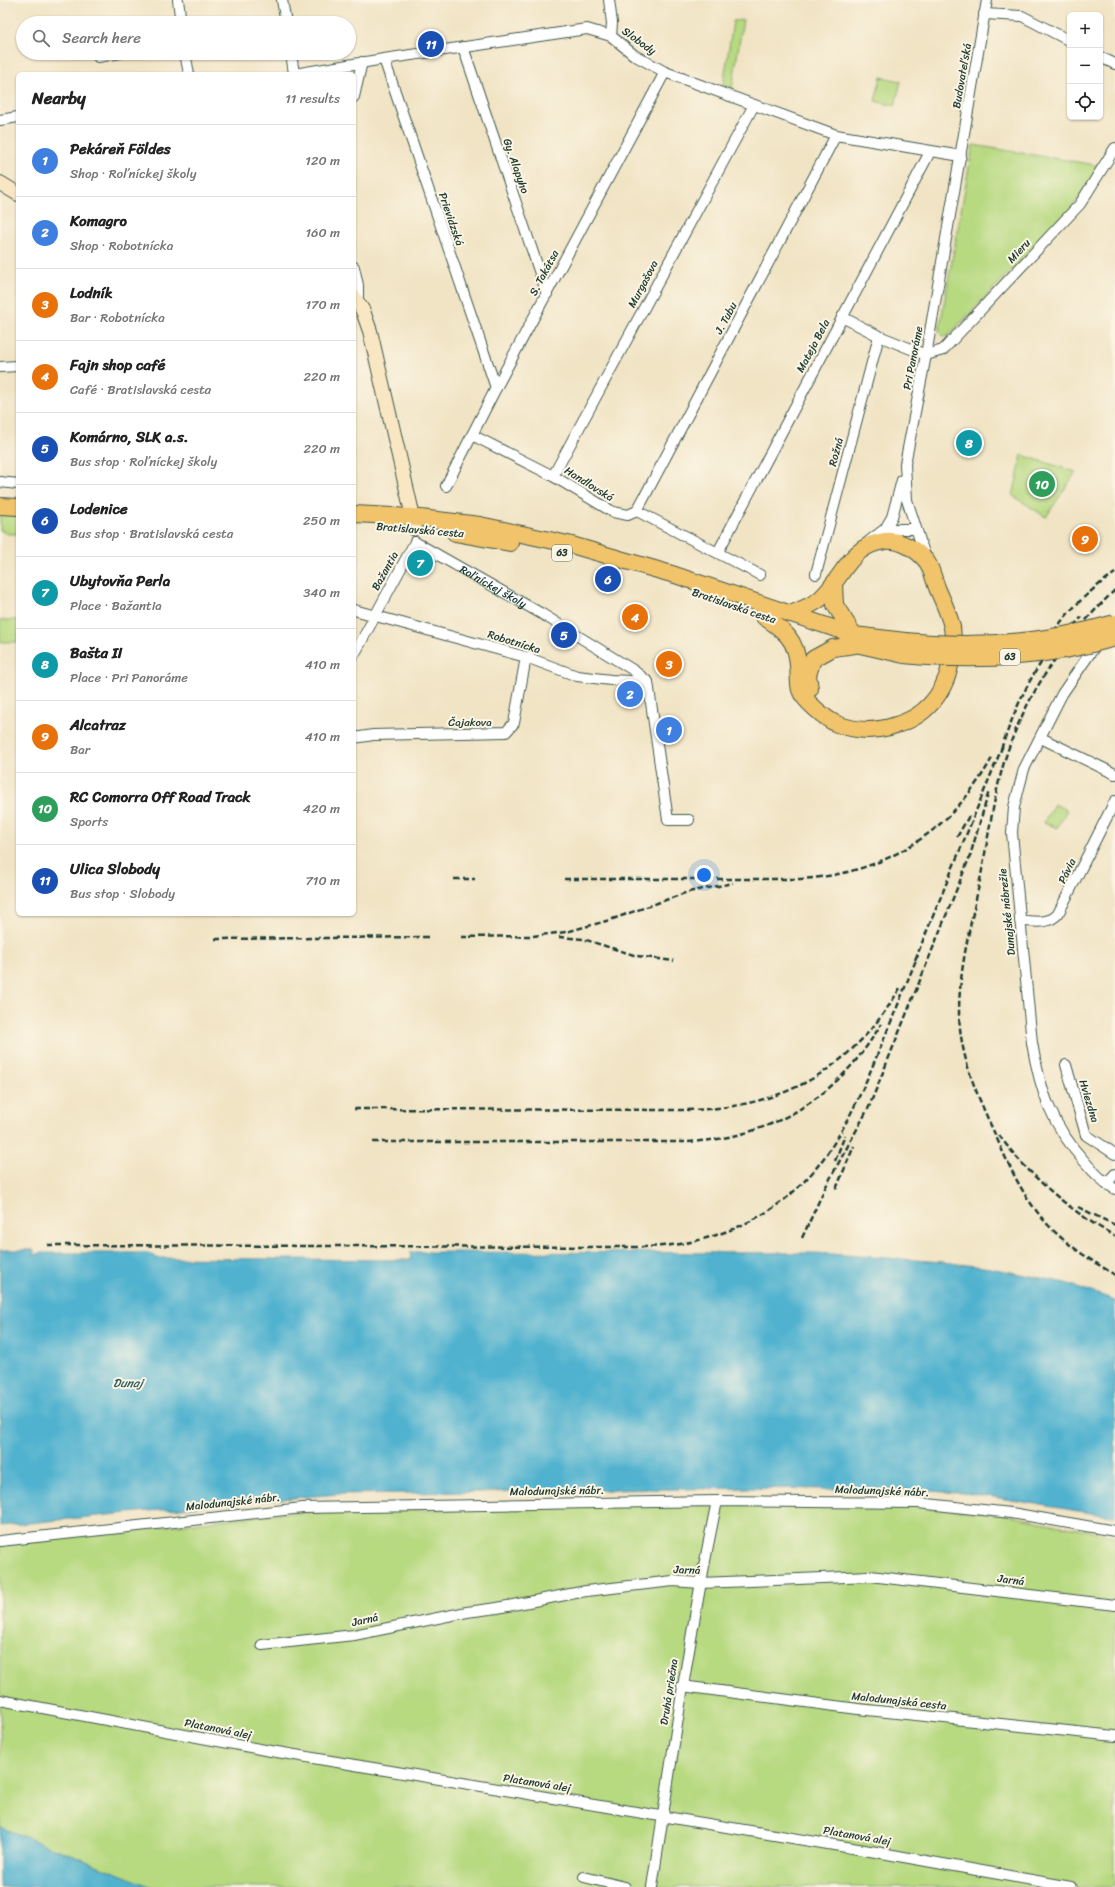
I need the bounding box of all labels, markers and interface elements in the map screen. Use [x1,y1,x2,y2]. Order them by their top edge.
map controls [1067,12,1103,120]
button: + [1067,12,1103,48]
search box [16,16,356,60]
street label: Slobody [618,22,660,60]
text: Search here [62,25,141,51]
icon: search [30,27,52,49]
pin: 11 [418,29,444,59]
street label: Budovateľská [947,41,977,110]
button: − [1067,48,1103,84]
text: Nearby [32,83,86,113]
button: locate [1067,84,1103,120]
text: 11 results [285,87,340,110]
text: Pekáreň Földes [70,136,171,162]
street label: Gy. Alapyho [498,136,534,197]
text: 1 [42,149,48,172]
text: 120 m [305,149,340,172]
text: Shop · Roľníckej školy [70,162,197,185]
street label: Prievidzská [433,190,469,249]
text: Komagro [70,208,127,234]
text: 2 [41,221,49,244]
text: 160 m [305,221,340,244]
text: Shop · Robotnícka [70,234,173,257]
street label: Mieru [1002,234,1036,268]
street label: S. Takátsa [524,246,564,299]
street label: Murgašova [622,256,664,311]
text: Lodník [70,280,113,306]
text: 3 [41,293,49,316]
text: 170 m [305,293,340,316]
street label: J. Tubu [709,298,742,338]
text: Bar · Robotnícka [70,306,165,329]
street label: Mateja Bela [791,315,835,376]
street label: Pri Panoráme [898,324,929,392]
text: Fajn shop café [70,352,165,378]
text: 4 [41,365,49,388]
text: 220 m [303,365,340,388]
text: Café · Bratislavská cesta [70,378,211,401]
text: Komárno, SLK a.s. [70,424,188,450]
pin: 8 [956,428,982,458]
street label: Rožná [823,435,849,468]
text: 5 [41,437,49,460]
text: 220 m [303,437,340,460]
text: Bus stop · Roľníckej školy [70,450,217,473]
street label: Handlovská [561,461,618,507]
pin: 10 [1029,469,1055,499]
text: Lodenice [70,496,128,522]
text: 6 [41,509,49,532]
text: 250 m [303,509,340,532]
street label: Bratislavská cesta [375,517,465,543]
text: Bus stop · Bratislavská cesta [70,522,233,545]
pin: 9 [1072,524,1098,554]
road number: 63 [552,545,572,561]
street label: Bažantia [366,547,404,594]
pin: 7 [407,548,433,578]
street label: Roľníckej školy [456,560,531,613]
pin: 6 [595,564,621,594]
text: Ubytovňa Perla [70,568,170,594]
text: 7 [41,581,49,604]
text: 340 m [303,581,340,604]
street label: Bratislavská cesta [689,583,779,629]
text: Place · Bažantia [70,594,162,617]
pin: 4 [622,602,648,632]
pin: 5 [551,620,577,650]
street label: Robotnícka [485,625,543,659]
text: Bašta II [70,640,122,666]
pin: 3 [656,649,682,679]
road number: 63 [1000,649,1020,665]
text: 8 [41,653,49,676]
text: 410 m [305,653,340,676]
text: Place · Pri Panoráme [70,666,188,689]
pin: 2 [617,679,643,709]
text: Alcatraz [70,712,126,738]
street label: Čajakova [448,713,492,732]
pin: 1 [656,715,682,745]
text: 9 [41,725,49,748]
text: 410 m [305,725,340,748]
text: Bar [70,738,90,761]
text: RC Comorra Off Road Track [70,784,251,810]
text: 10 [38,797,52,820]
text: 420 m [303,797,340,820]
text: Sports [70,810,108,833]
street label: Pávia [1053,855,1081,887]
text: Ulica Slobody [70,856,160,882]
your location [694,865,714,885]
street label: Dunajské nábrežie [993,867,1021,956]
text: 11 [39,869,51,892]
text: 710 m [305,869,340,892]
text: Bus stop · Slobody [70,882,175,905]
street label: Hviezdna [1073,1077,1105,1125]
water label: Dunaj [113,1372,145,1394]
street label: Malodunajské nábr. [834,1480,930,1502]
street label: Malodunajské nábr. [510,1481,604,1501]
street label: Malodunajské nábr. [185,1488,281,1516]
street label: Jarná [672,1560,701,1580]
street label: Jarná [996,1569,1026,1591]
street label: Jarná [349,1608,380,1632]
street label: Druhá priečna [654,1657,684,1726]
street label: Malodunajská cesta [851,1687,948,1715]
street label: Platanová alej [183,1713,254,1745]
street label: Platanová alej [502,1768,573,1798]
street label: Platanová alej [822,1821,893,1851]

